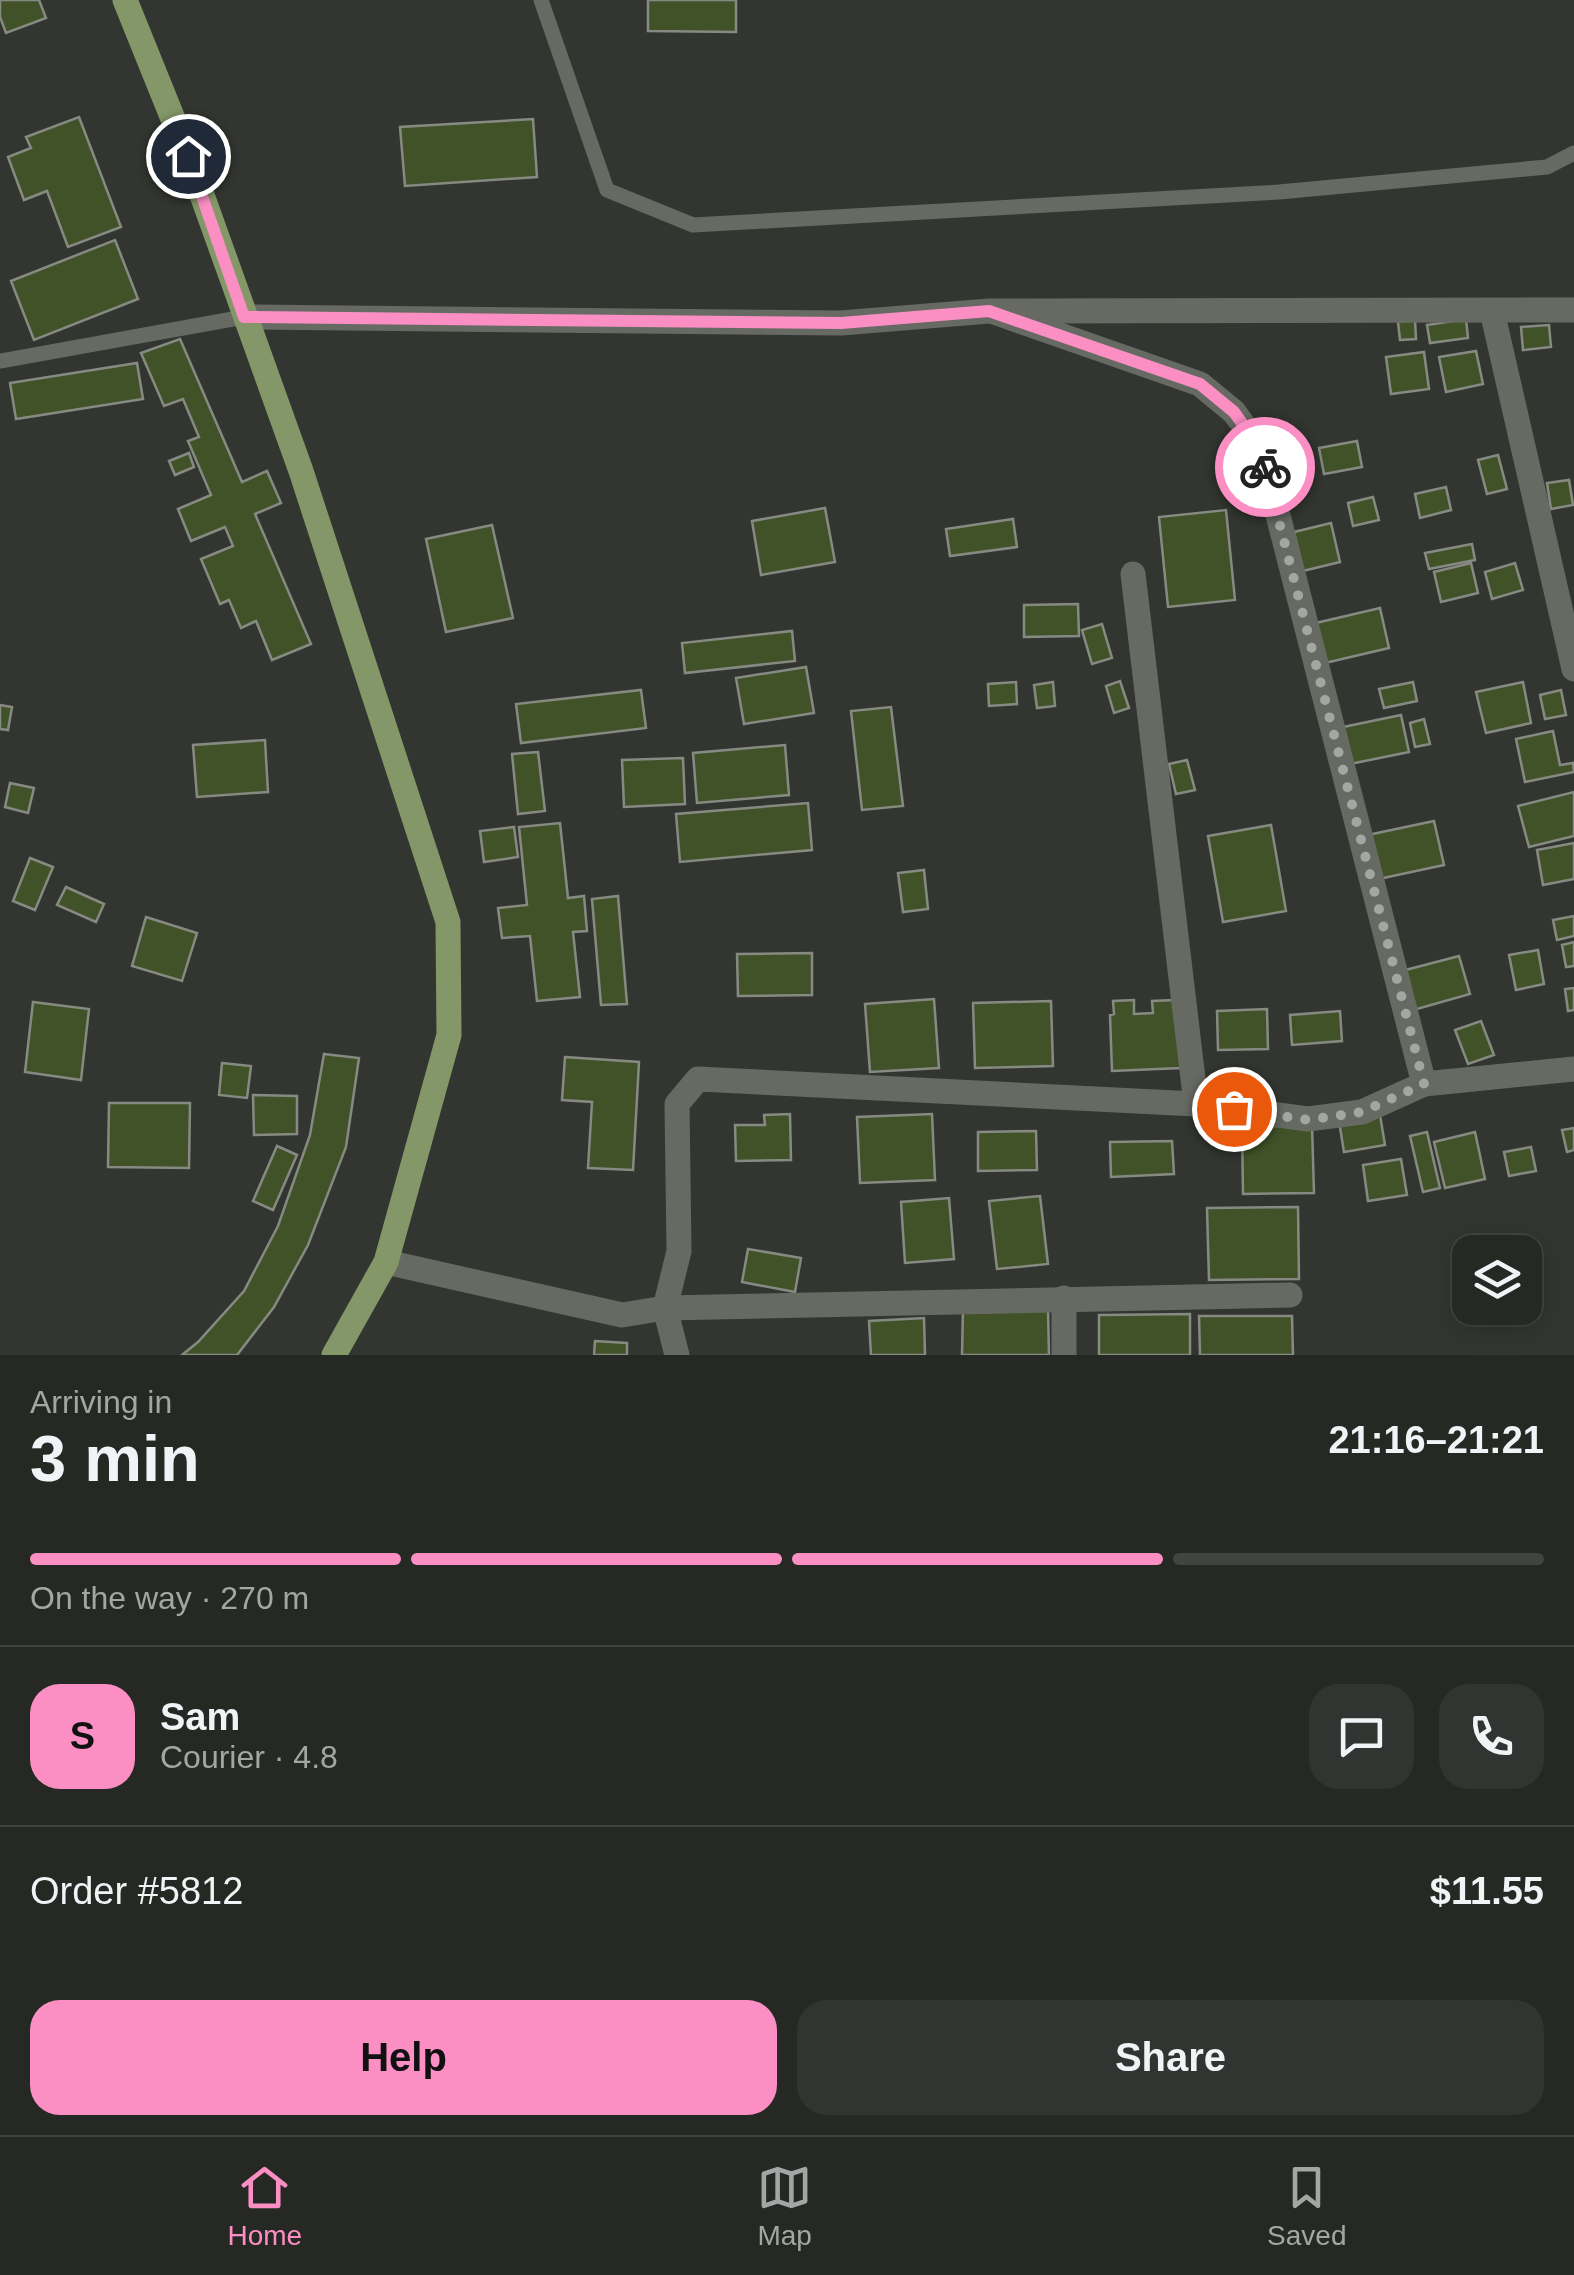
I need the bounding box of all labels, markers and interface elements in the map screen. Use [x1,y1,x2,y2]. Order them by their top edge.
pin [146,114,231,199]
icon: home [161,129,216,184]
courier [1215,417,1315,517]
icon: bike [1238,440,1293,495]
pin [1192,1067,1277,1152]
icon: bag [1207,1082,1262,1137]
map controls [1452,1235,1542,1325]
button: layers [1452,1235,1542,1325]
text: Arriving in [30,1384,172,1420]
text: 21:16–21:21 [1328,1419,1544,1461]
text: 3 min [30,1422,200,1495]
text: On the way · 270 m [30,1580,309,1616]
button: chat [1309,1684,1414,1789]
button: phone [1439,1684,1544,1789]
text: Sam [160,1696,240,1738]
text: S [70,1715,95,1757]
text: Courier · 4.8 [160,1739,338,1775]
text: Order #5812 [30,1870,243,1912]
text: $11.55 [1430,1870,1544,1912]
button: Help [30,2000,777,2115]
button: Share [797,2000,1544,2115]
tab: Home [227,2160,302,2252]
tab: Map [757,2160,812,2252]
tab: Saved [1267,2160,1346,2252]

